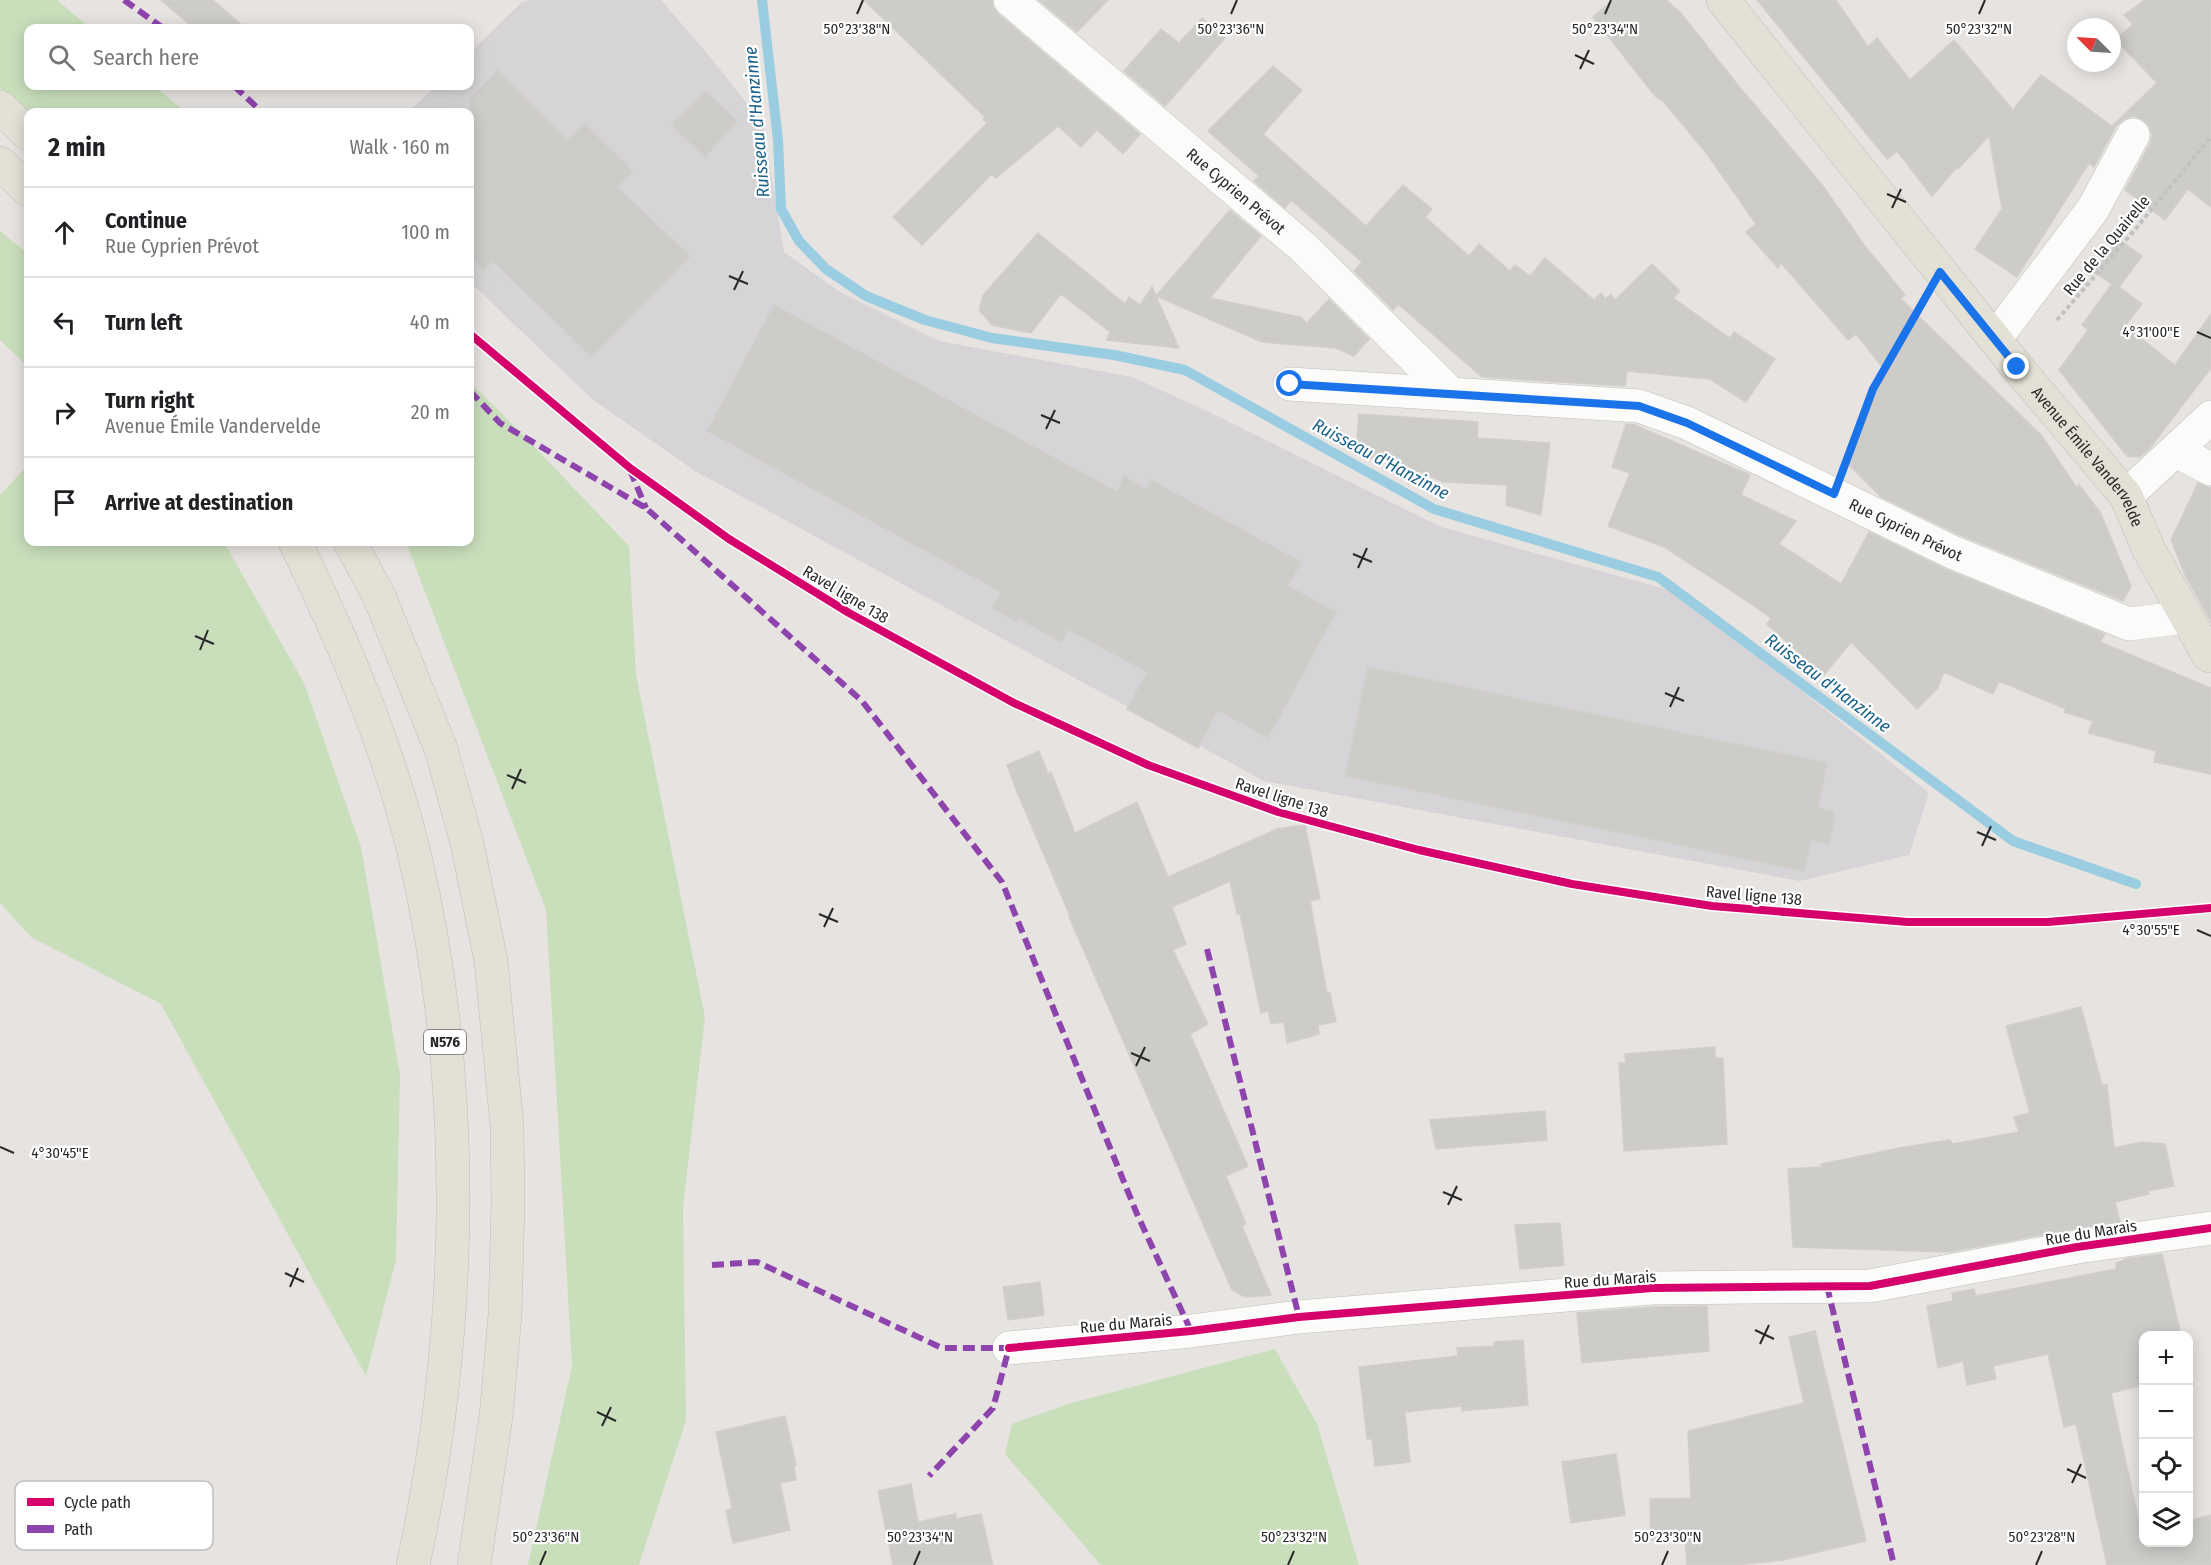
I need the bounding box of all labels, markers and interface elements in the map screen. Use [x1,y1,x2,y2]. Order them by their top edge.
north arrow [2067,18,2121,72]
text: 50°23'38"N [824,20,890,38]
text: 50°23'36"N [1198,20,1264,38]
text: 50°23'34"N [1572,20,1638,38]
text: 50°23'32"N [1946,20,2012,38]
search box [24,24,474,90]
icon: search [45,41,78,74]
text: Search here [93,44,199,71]
water label: Ruisseau d'Hanzinne [739,45,775,198]
text: 2 min [48,132,106,163]
text: Walk · 160 m [350,135,450,159]
street label: Rue Cyprien Prévot [1183,144,1290,239]
street label: Rue de la Quairelle [2059,192,2154,299]
text: Continue [105,207,187,234]
icon: ahead [48,216,81,249]
text: 100 m [401,220,450,244]
text: Rue Cyprien Prévot [105,234,259,258]
icon: left [48,306,81,339]
text: Turn left [105,309,183,336]
text: 40 m [410,310,450,334]
text: 4°31'00"E [2122,323,2180,341]
route end [2003,353,2029,379]
route start [1276,370,1302,396]
street label: Avenue Émile Vandervelde [2028,383,2147,530]
text: Turn right [105,387,194,414]
icon: right [48,396,81,429]
text: 20 m [411,400,450,424]
text: Avenue Émile Vandervelde [105,414,321,438]
water label: Ruisseau d'Hanzinne [1309,414,1454,505]
icon: arrive [48,486,81,519]
text: Arrive at destination [105,489,293,516]
street label: Rue Cyprien Prévot [1846,494,1966,565]
street label: Ravel ligne 138 [800,561,892,627]
water label: Ruisseau d'Hanzinne [1761,629,1896,738]
street label: Ravel ligne 138 [1233,774,1331,821]
street label: Ravel ligne 138 [1705,882,1803,909]
text: 4°30'55"E [2122,921,2180,939]
road number: N576 [424,1030,466,1054]
text: 4°30'45"E [31,1144,89,1162]
street label: Rue du Marais [2044,1216,2138,1249]
street label: Rue du Marais [1563,1267,1657,1292]
street label: Rue du Marais [1079,1310,1173,1337]
map controls [2139,1331,2193,1547]
button: + [2139,1331,2193,1385]
button: − [2139,1385,2193,1439]
button: locate [2139,1439,2193,1493]
legend [15,1481,213,1550]
text: Cycle path [64,1493,131,1512]
button: layers [2139,1493,2193,1547]
text: Path [64,1520,93,1539]
text: 50°23'36"N [513,1528,579,1546]
text: 50°23'34"N [887,1528,953,1546]
text: 50°23'32"N [1261,1528,1327,1546]
text: 50°23'30"N [1634,1528,1702,1546]
text: 50°23'28"N [2009,1528,2075,1546]

